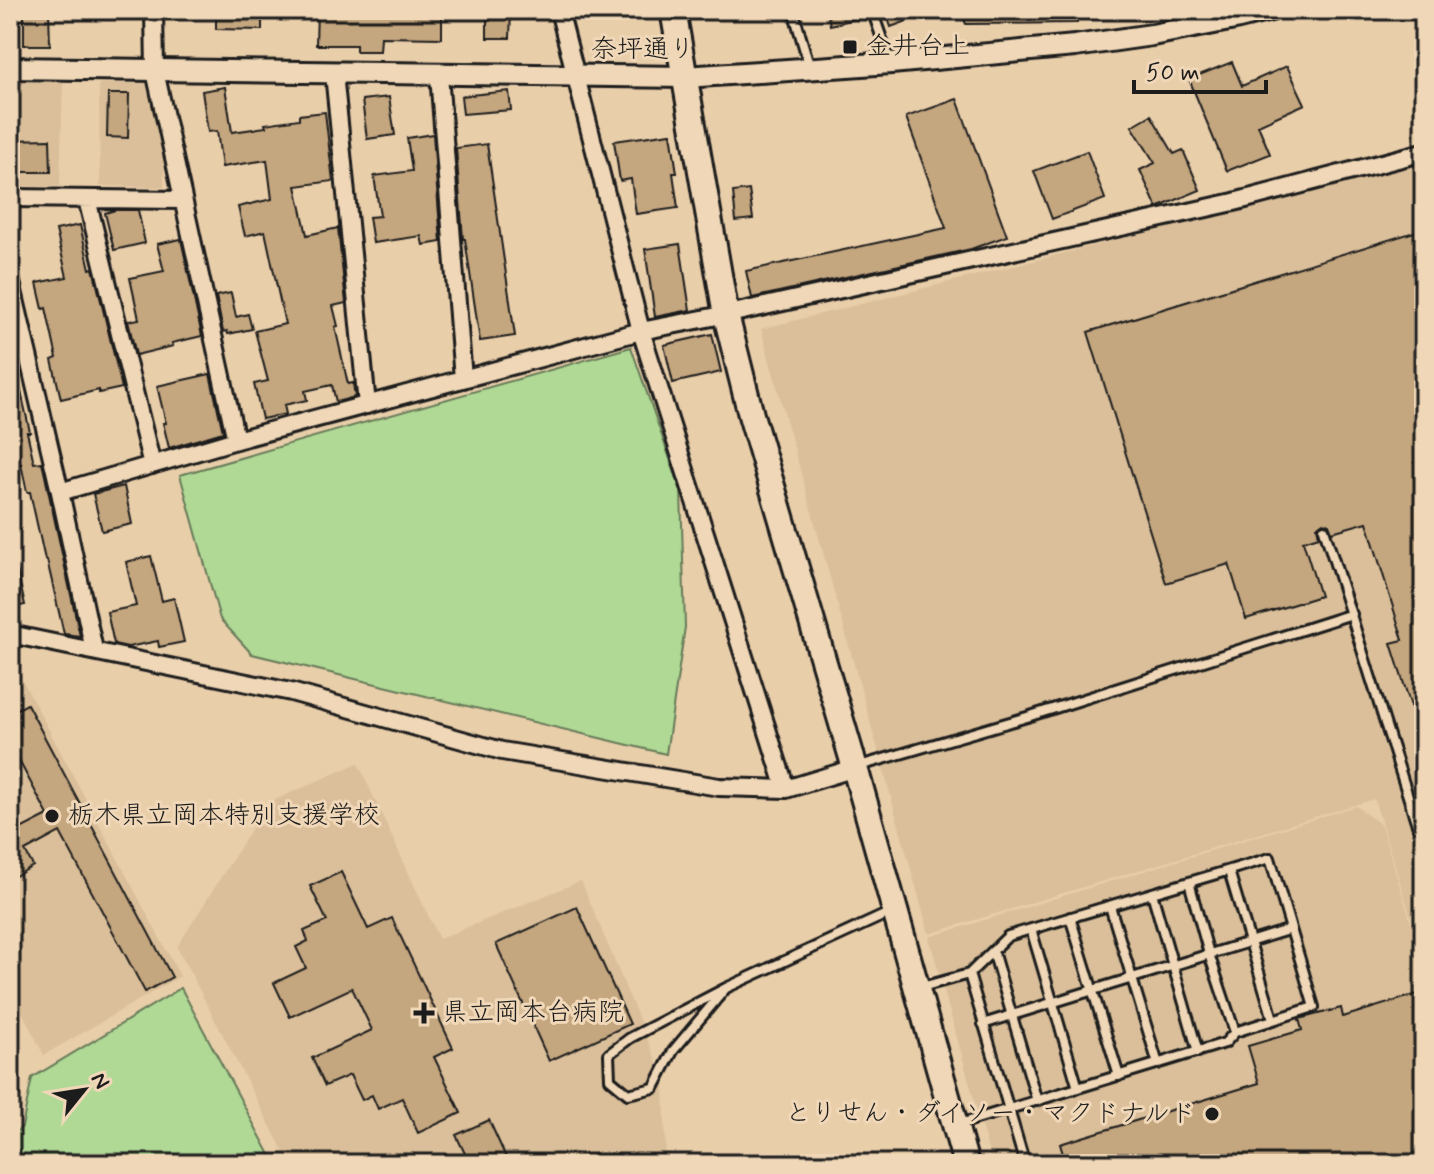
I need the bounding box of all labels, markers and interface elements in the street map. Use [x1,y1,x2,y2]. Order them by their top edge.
place label: 金井台上 [866,30,970,64]
street label: 奈坪通り [591,33,695,67]
marker: 金井台上 [841,38,859,56]
scale bar [1134,44,1266,94]
text: 50 m [1146,58,1200,89]
place label: 栃木県立岡本特別支援学校 [68,799,380,833]
marker: 栃木県立岡本特別支援学校 [43,807,61,825]
place label: 県立岡本台病院 [442,996,624,1030]
marker: 県立岡本台病院 [413,1002,435,1024]
north arrow [44,1050,124,1130]
text: N [84,1068,115,1094]
place label: とりせん・ダイソー・マクドナルド [785,1097,1196,1131]
marker: とりせん・ダイソー・マクドナルド [1203,1105,1221,1123]

